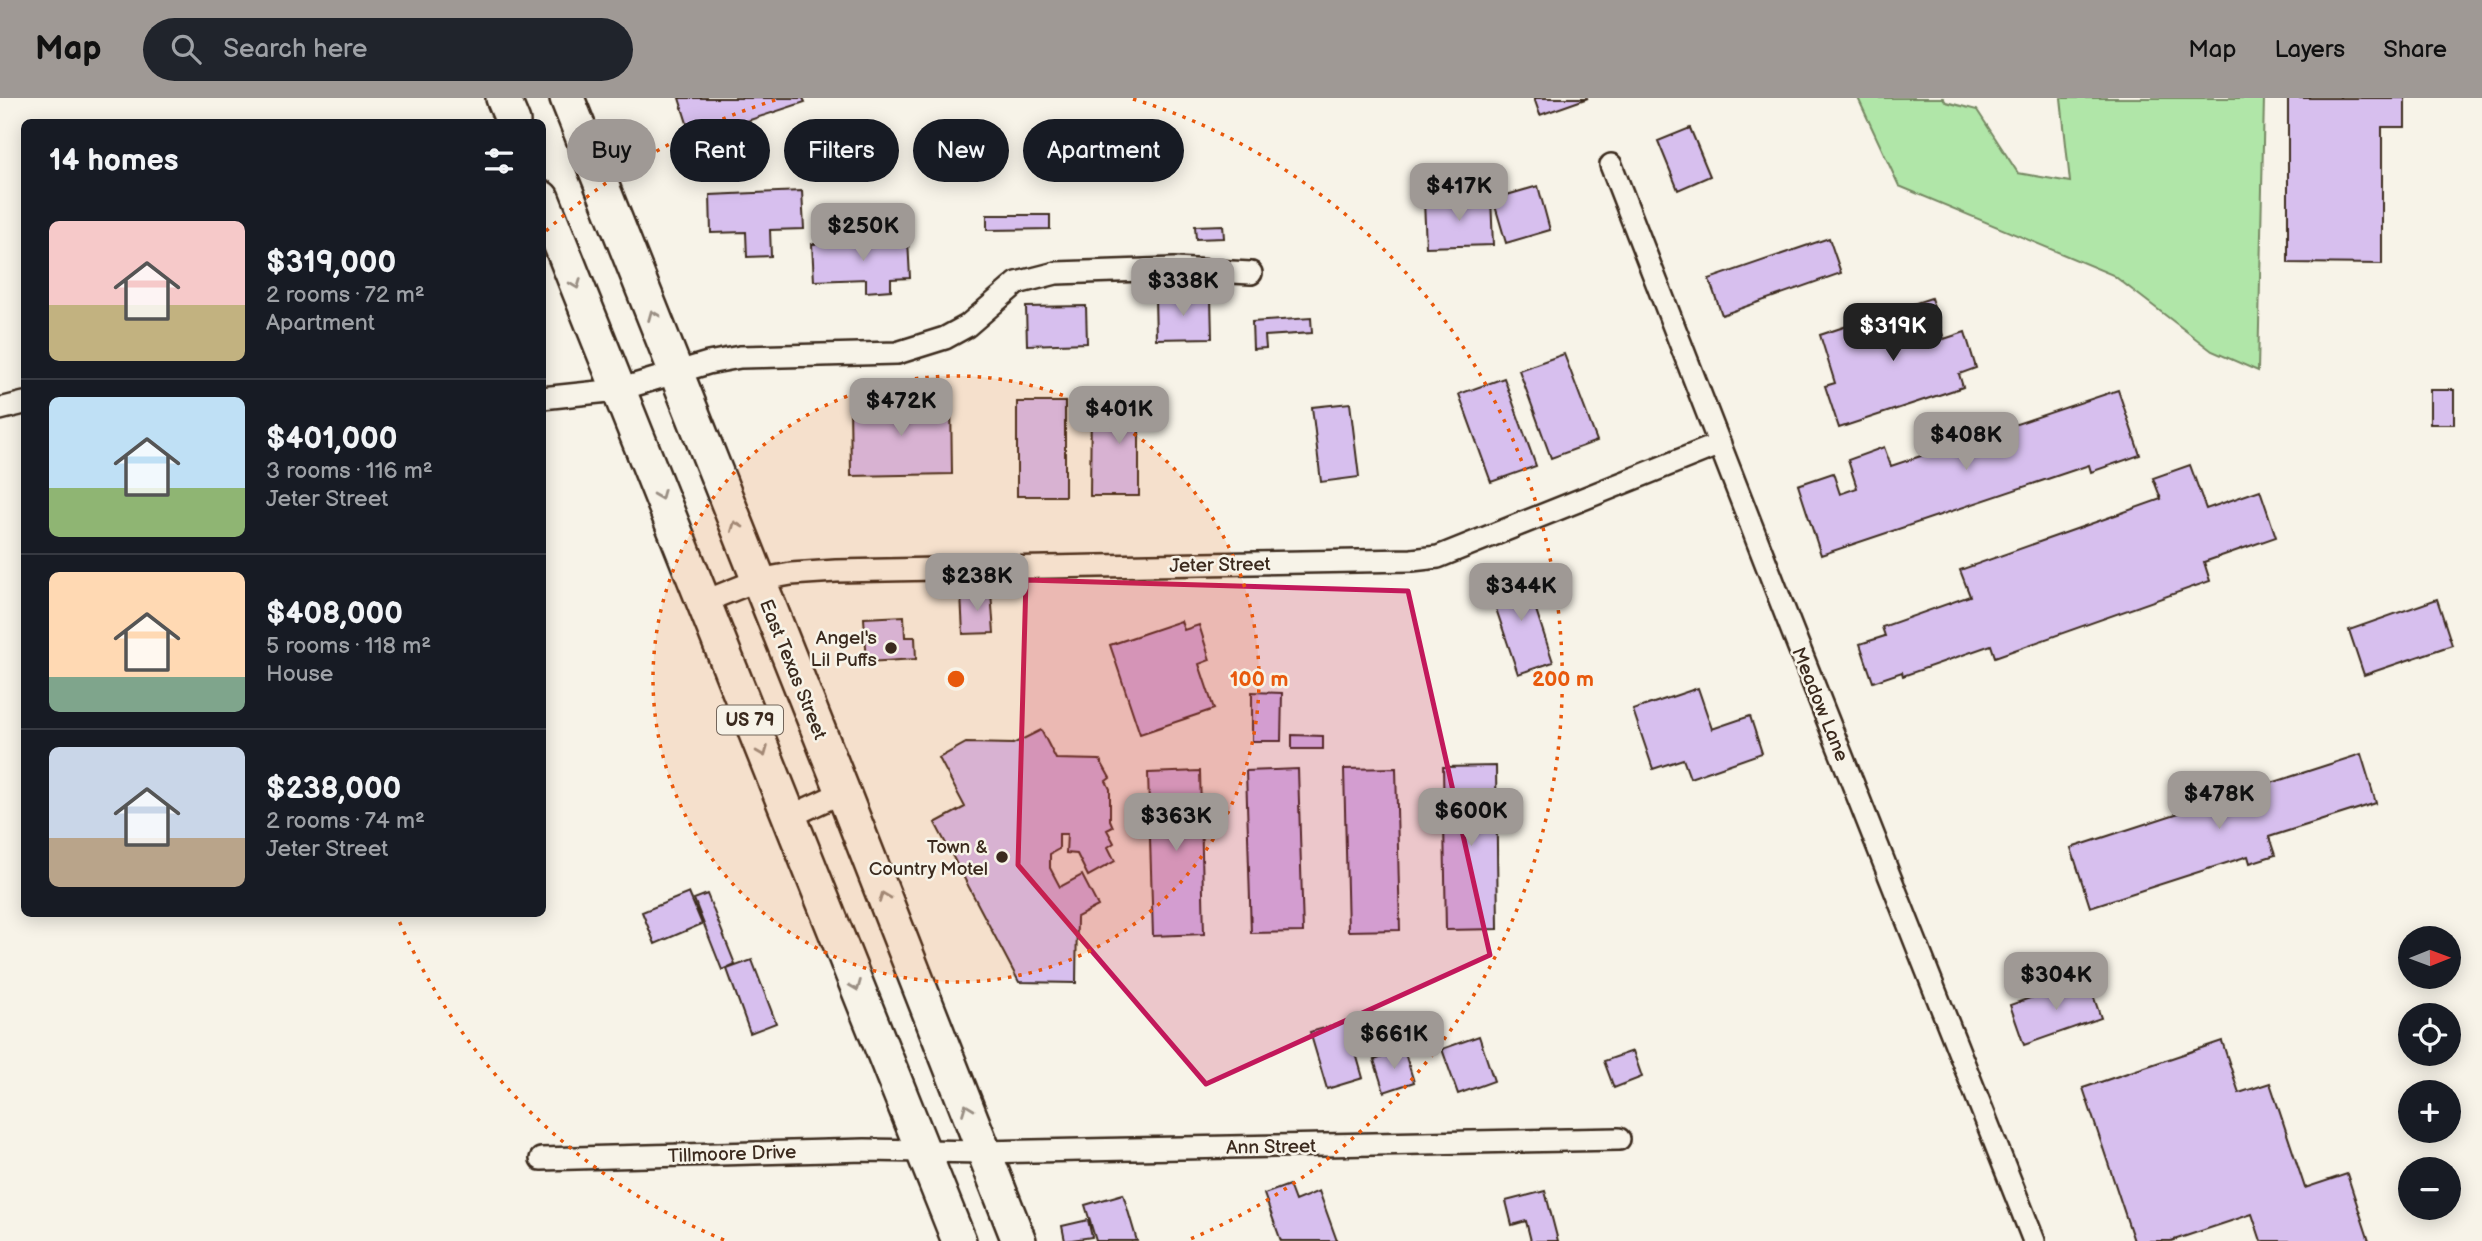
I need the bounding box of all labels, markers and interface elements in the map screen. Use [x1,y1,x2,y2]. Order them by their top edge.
search box [143,18,633,81]
text: Map [35,29,101,69]
icon: search [167,30,205,68]
text: Search here [223,34,367,65]
text: Map [2188,35,2236,64]
text: Layers [2274,35,2345,64]
text: Share [2383,35,2447,64]
chip: Buy [567,119,656,182]
chip: Rent [670,119,770,182]
chip: Filters [784,119,899,182]
chip: New [913,119,1009,182]
chip: Apartment [1023,119,1184,182]
icon: filters [480,142,518,180]
text: 14 homes [49,143,178,179]
pin: $417K [1410,164,1508,223]
text: $417K [1426,172,1492,200]
pin: $250K [814,204,912,263]
text: $250K [827,212,899,240]
text: $319,000 [266,245,396,281]
icon: home [105,249,189,333]
pin: $338K [1134,258,1232,318]
text: $338K [1147,267,1219,295]
one-way arrow [568,277,582,289]
text: 2 rooms · 72 m² [266,281,425,309]
pin: $319K [1844,303,1942,363]
text: Apartment [266,309,375,337]
one-way arrow [648,309,662,321]
text: $319K [1859,312,1927,340]
pin: $472K [852,378,950,438]
pin: $401K [1070,386,1168,446]
text: $472K [866,387,936,415]
text: $401K [1085,395,1153,423]
pin: $408K [1917,412,2015,472]
text: $401,000 [266,421,398,457]
text: $408K [1930,421,2002,449]
icon: home [105,425,189,509]
text: 3 rooms · 116 m² [266,457,433,485]
text: Jeter Street [266,485,388,513]
one-way arrow [652,489,666,501]
one-way arrow [731,521,745,533]
street label: Jeter Street [1169,553,1271,578]
pin: $238K [928,554,1026,613]
text: $238K [941,562,1013,590]
pin: $344K [1472,564,1570,623]
text: $344K [1485,572,1557,600]
text: $408,000 [266,596,403,632]
street label: East Texas Street [754,596,831,743]
icon: home [105,600,189,684]
place label: Angel's Lil Puffs [811,627,877,672]
text: 5 rooms · 118 m² [266,632,431,660]
marker: Angel's Lil Puffs [883,640,899,656]
street label: Meadow Lane [1786,644,1853,765]
text: House [266,660,333,688]
centre of rings [944,667,968,691]
text: 100 m [1230,667,1288,692]
text: 200 m [1532,667,1594,692]
road number: US 79 [717,706,783,734]
one-way arrow [754,746,768,758]
text: $238,000 [266,771,401,807]
pin: $478K [2170,772,2268,831]
icon: home [105,775,189,859]
text: $478K [2184,780,2254,808]
pin: $600K [1422,788,1520,848]
pin: $363K [1127,794,1225,853]
text: $600K [1434,797,1508,825]
text: $363K [1140,802,1212,830]
text: 2 rooms · 74 m² [266,807,425,835]
text: Jeter Street [266,835,388,863]
place label: Town & Country Motel [869,836,988,881]
marker: Town & Country Motel [994,849,1010,865]
one-way arrow [879,892,893,904]
north arrow [2398,926,2460,989]
map controls [2398,926,2461,1220]
pin: $304K [2007,953,2105,1012]
text: $304K [2020,961,2092,989]
one-way arrow [848,980,862,992]
button: locate [2398,1003,2461,1066]
pin: $661K [1345,1012,1443,1071]
text: $661K [1360,1020,1428,1048]
button: + [2398,1080,2461,1143]
one-way arrow [961,1104,975,1116]
street label: Ann Street [1226,1135,1316,1160]
street label: Tillmoore Drive [667,1141,797,1168]
button: − [2398,1157,2461,1220]

